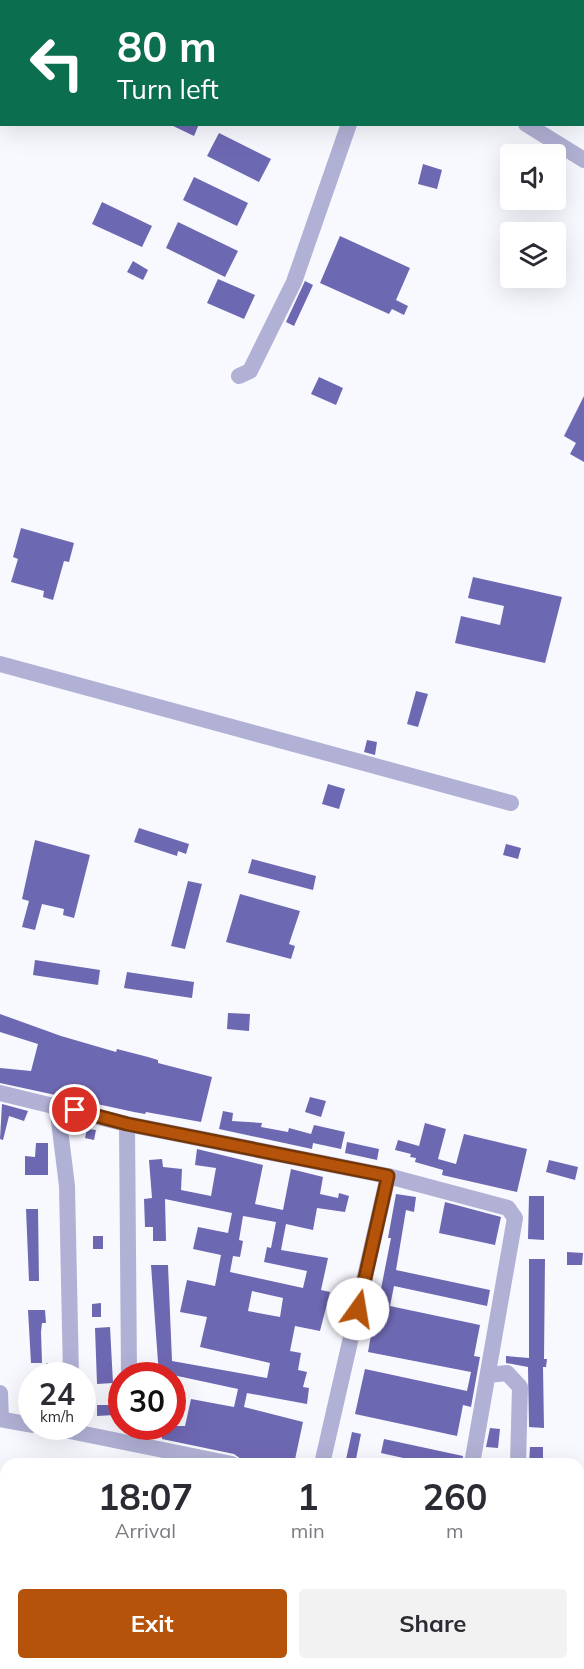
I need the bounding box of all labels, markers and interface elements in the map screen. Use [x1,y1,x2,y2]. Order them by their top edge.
text: 80 m [117,20,217,73]
icon: left [18,24,96,102]
text: Turn left [117,72,219,106]
map controls [500,144,566,288]
button: sound [500,144,566,210]
button: layers [500,222,566,288]
pin [49,1084,100,1135]
icon: arrive [58,1093,91,1126]
position arrow [326,1277,390,1341]
speed limit sign: 30 [108,1362,186,1440]
text: 24 [39,1375,75,1413]
text: km/h [40,1407,74,1426]
text: 18:07 [98,1474,193,1519]
text: 1 [297,1474,319,1519]
text: 260 [422,1474,487,1519]
text: Arrival [115,1518,176,1543]
text: min [291,1518,325,1543]
text: m [446,1518,464,1543]
button: Exit [18,1589,287,1658]
button: Share [299,1589,567,1658]

